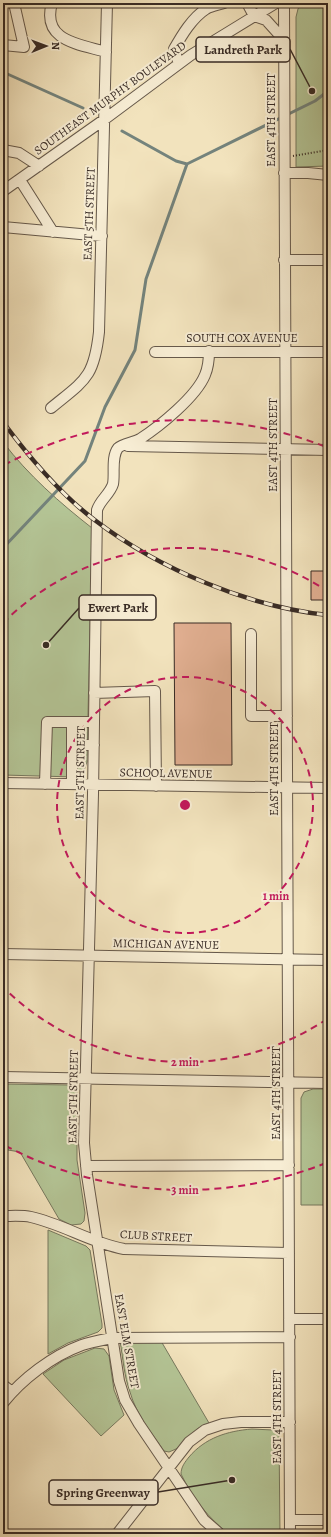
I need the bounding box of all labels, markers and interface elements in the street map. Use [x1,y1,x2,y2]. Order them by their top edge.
north arrow [26,26,66,66]
street label: SOUTHEAST MURPHY BOULEVARD [31,37,189,159]
callout: Landreth Park [196,37,290,62]
text: Landreth Park [204,41,282,58]
text: N [48,42,63,50]
street label: EAST 4TH STREET [263,73,279,167]
street label: EAST 5TH STREET [79,167,99,261]
street label: SOUTH COX AVENUE [186,330,298,346]
street label: EAST 4TH STREET [265,398,281,492]
callout: Ewert Park [79,595,156,620]
text: Ewert Park [88,599,148,616]
street label: EAST 4TH STREET [266,722,282,816]
street label: EAST 5TH STREET [71,726,89,820]
street label: SCHOOL AVENUE [119,764,213,782]
centre of rings [178,798,192,812]
text: 1 min [263,888,290,904]
street label: MICHIGAN AVENUE [113,935,219,953]
street label: EAST 4TH STREET [268,1046,284,1140]
street label: EAST 5TH STREET [64,1050,82,1144]
text: 2 min [171,1054,199,1070]
text: 3 min [171,1182,199,1198]
street label: CLUB STREET [119,1226,193,1246]
street label: EAST ELM STREET [111,1292,143,1390]
street label: EAST 4TH STREET [269,1370,285,1464]
callout: Spring Greenway [49,1480,158,1505]
text: Spring Greenway [56,1484,151,1501]

